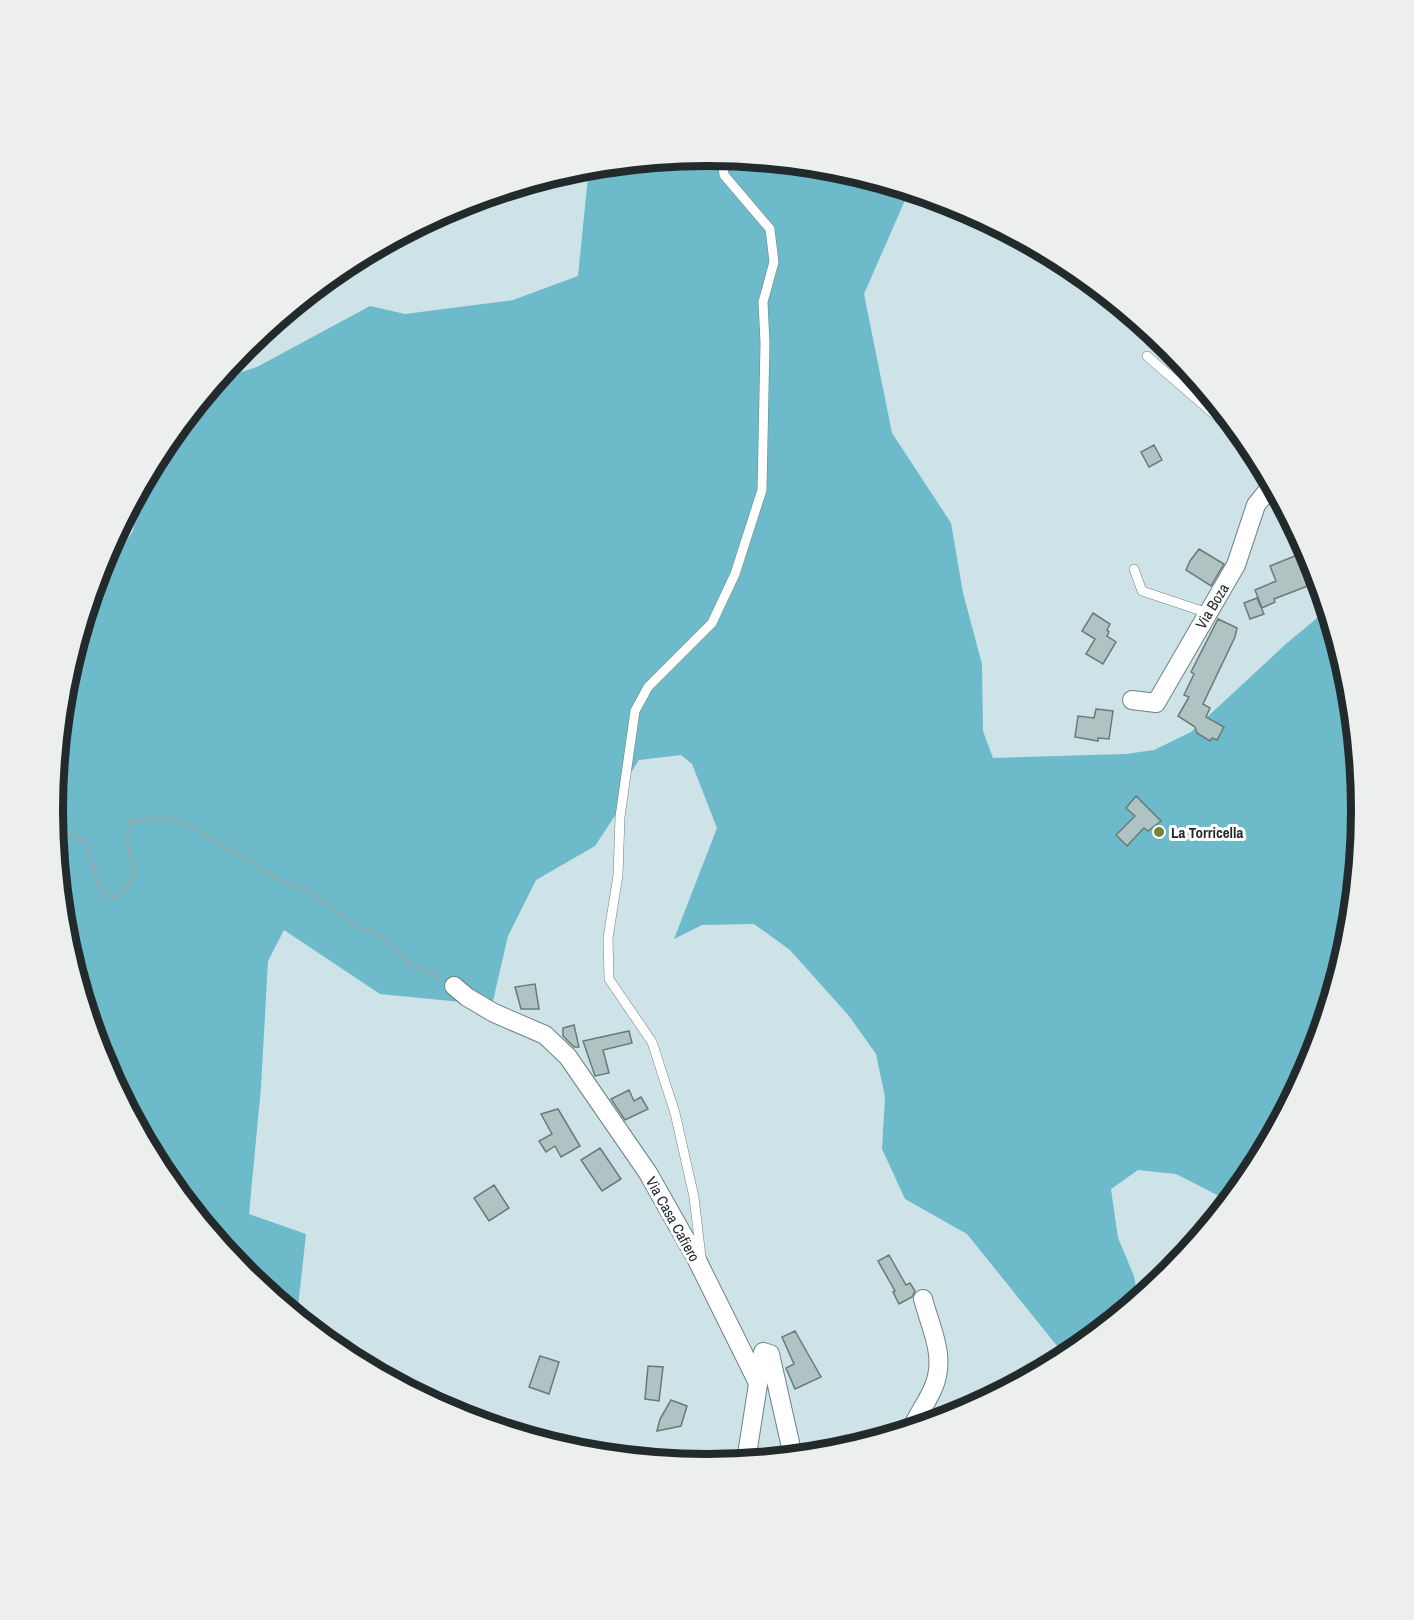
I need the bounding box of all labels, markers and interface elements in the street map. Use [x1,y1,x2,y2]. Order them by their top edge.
street label: Via Boza [1190,579,1234,633]
place label: La Torricella [1171,822,1243,843]
marker: La Torricella [1152,825,1166,839]
street label: Via Casa Cafiero [641,1173,705,1265]

